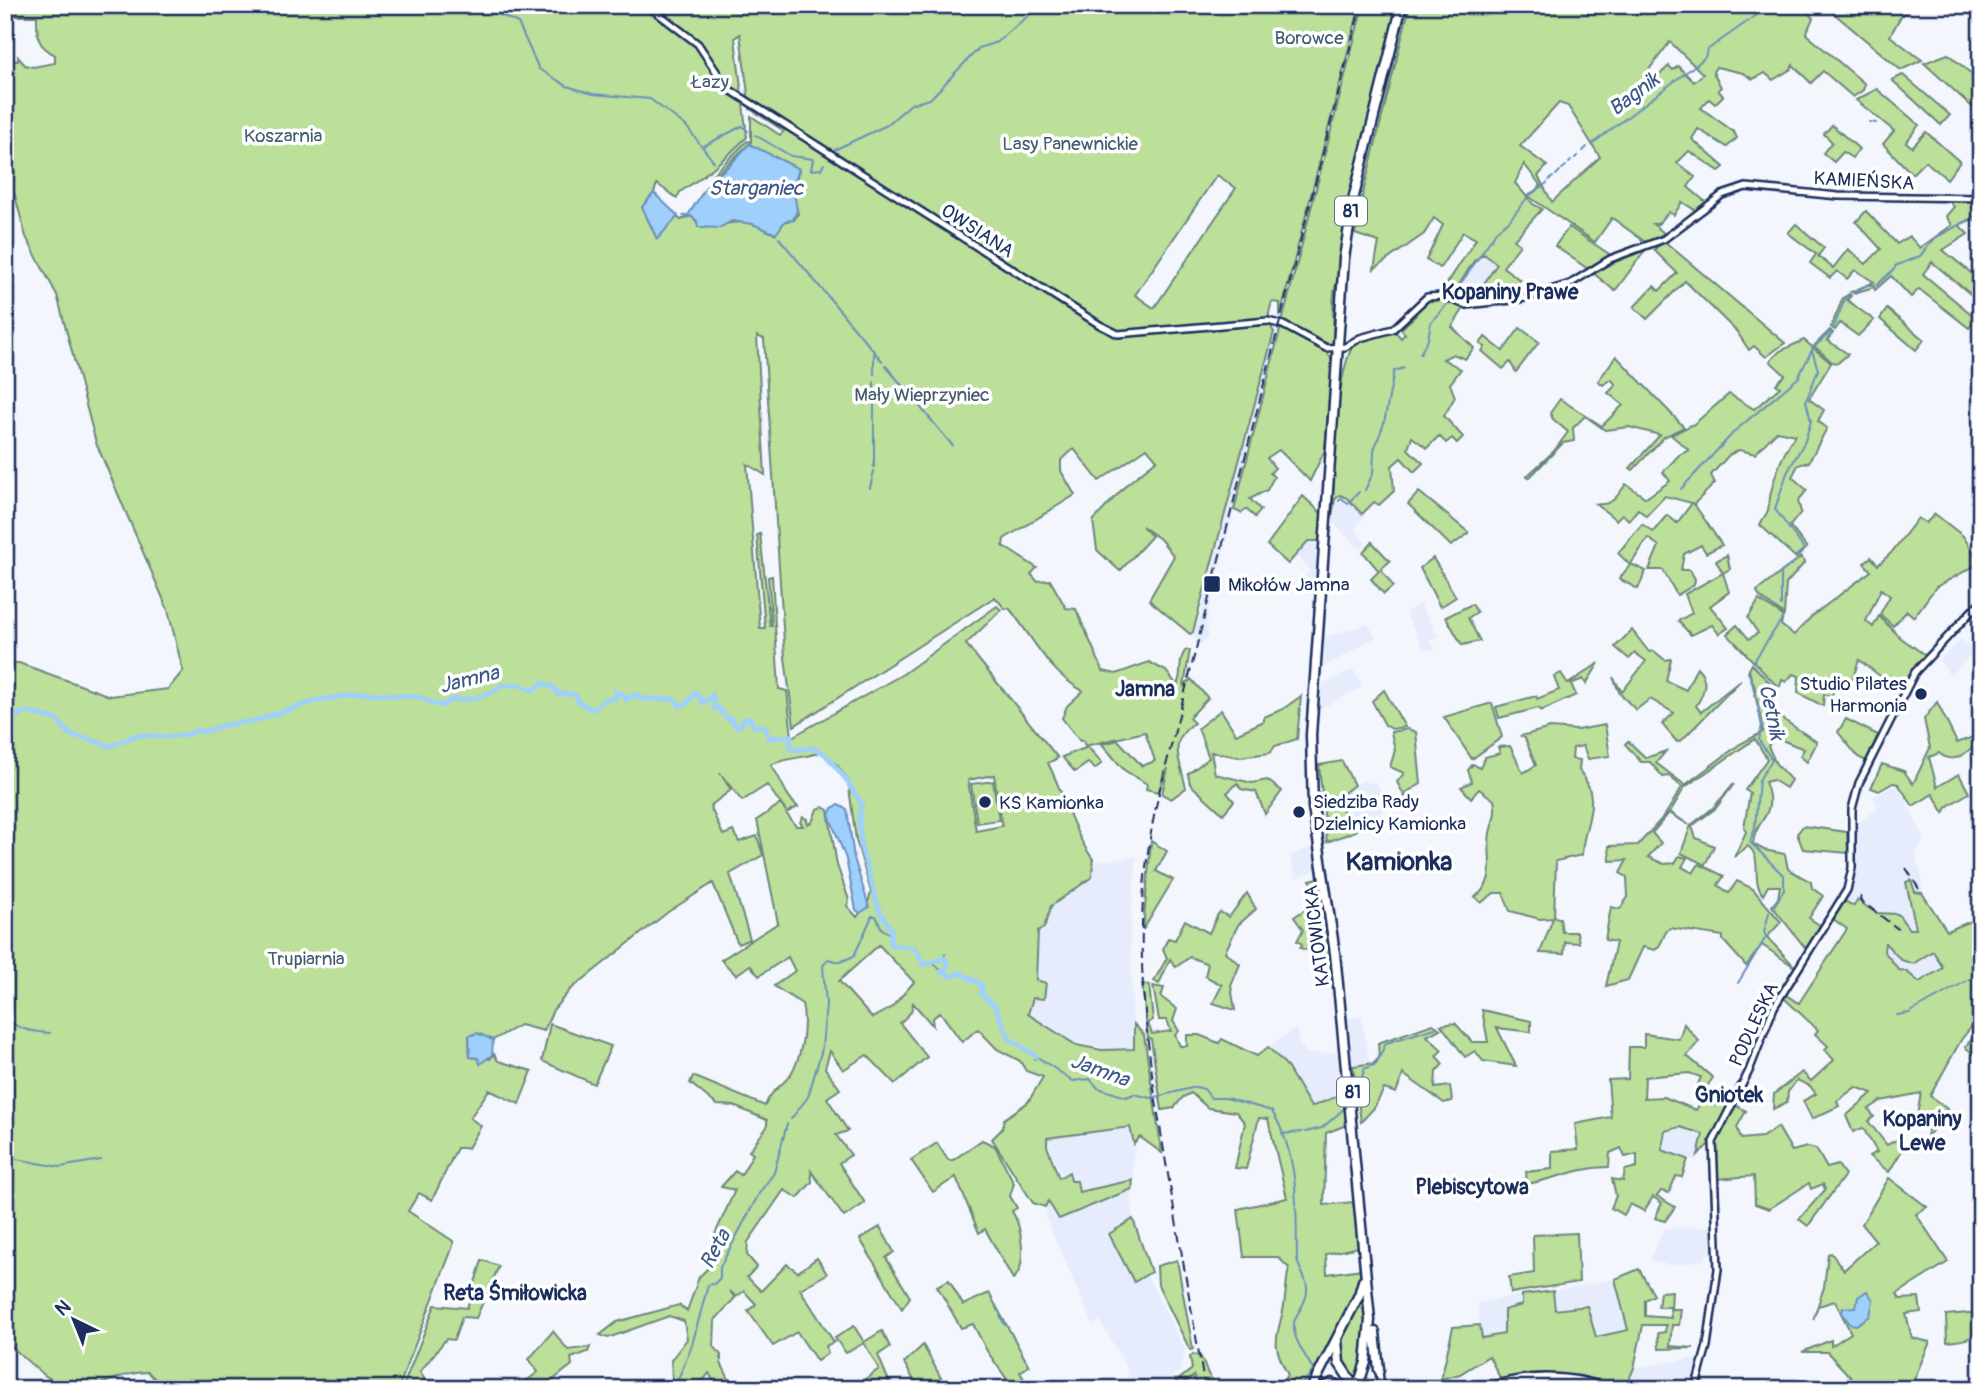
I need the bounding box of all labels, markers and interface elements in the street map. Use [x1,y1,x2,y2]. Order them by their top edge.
park label: Borowce [1274,26,1344,50]
water label: Bagnik [1604,65,1667,122]
park label: Łazy [690,70,729,94]
park label: Koszarnia [244,124,322,148]
park label: Lasy Panewnickie [1002,132,1138,156]
street label: KAMIEŃSKA [1813,166,1915,196]
water label: Starganiec [709,175,804,202]
road number: 81 [1335,196,1367,226]
street label: OWSIANA [936,198,1018,263]
district label: Kopaniny Prawe [1442,279,1579,306]
park label: Mały Wieprzyniec [854,383,990,407]
place label: Mikołów Jamna [1228,573,1350,597]
marker: Mikołów Jamna [1202,574,1222,594]
water label: Jamna [437,659,503,700]
place label: Studio Pilates Harmonia [1800,672,1908,718]
district label: Jamna [1115,676,1175,703]
water label: Cetnik [1752,682,1791,745]
marker: Studio Pilates Harmonia [1913,686,1929,702]
place label: Siedziba Rady Dzielnicy Kamionka [1313,790,1466,836]
place label: KS Kamionka [999,791,1104,815]
marker: KS Kamionka [977,794,993,810]
marker: Siedziba Rady Dzielnicy Kamionka [1291,804,1307,820]
district label: Kamionka [1346,846,1452,878]
street label: KATOWICKA [1299,884,1335,988]
park label: Trupiarnia [267,947,345,971]
street label: PODLESKA [1724,979,1784,1070]
water label: Jamna [1067,1048,1134,1094]
road number: 81 [1337,1078,1369,1106]
district label: Gniotek [1695,1082,1763,1109]
district label: Kopaniny Lewe [1882,1106,1962,1157]
district label: Plebiscytowa [1415,1174,1529,1201]
water label: Reta [694,1224,738,1274]
district label: Reta Śmiłowicka [443,1279,587,1307]
north arrow [38,1286,108,1356]
text: N [50,1295,76,1321]

